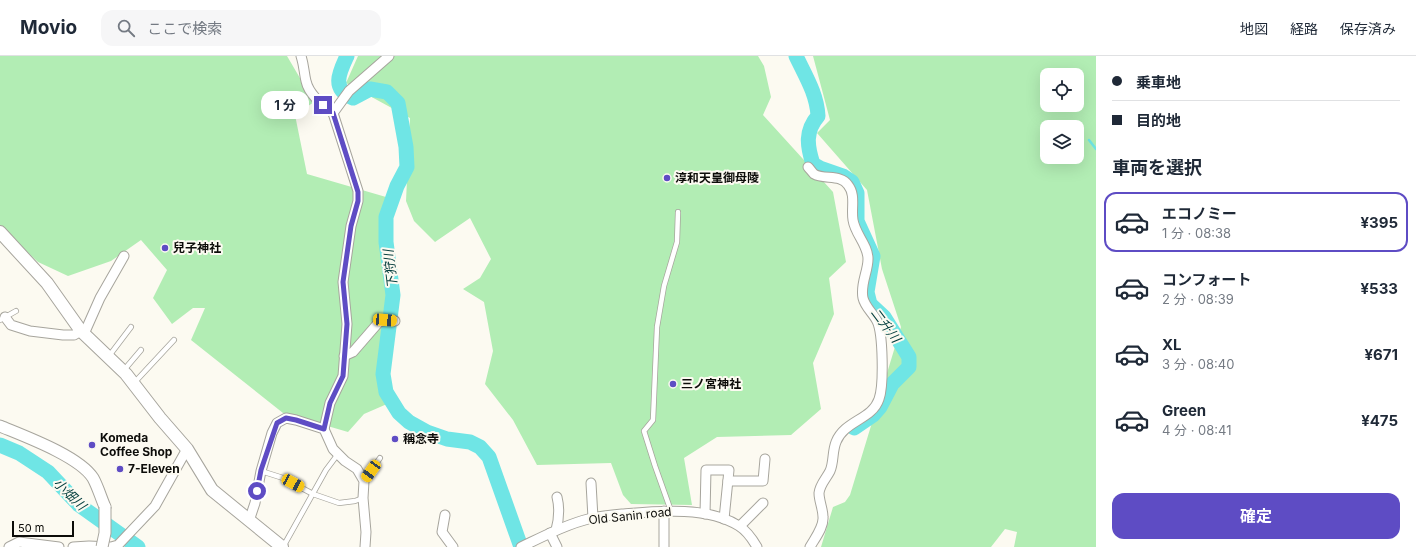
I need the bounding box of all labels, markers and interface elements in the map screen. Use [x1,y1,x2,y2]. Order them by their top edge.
search box [101,10,381,46]
text: Movio [20,16,77,39]
icon: search [115,17,137,39]
text: ここで検索 [147,19,222,38]
text: 地図 [1240,20,1268,37]
text: 経路 [1290,20,1318,37]
text: 保存済み [1340,20,1396,37]
map controls [1040,68,1084,164]
button: locate [1040,68,1084,112]
text: 乗車地 [1136,73,1181,92]
callout: 1 分 [261,91,309,119]
route end [314,96,332,114]
text: 1 分 [274,97,296,113]
text: 目的地 [1136,111,1181,130]
button: layers [1040,120,1084,164]
text: 車両を選択 [1112,157,1202,178]
place label: 淳和天皇御母陵 [675,170,759,185]
marker: 淳和天皇御母陵 [662,173,672,183]
icon: car [1114,204,1150,240]
text: エコノミー [1162,204,1237,223]
text: ¥395 [1360,213,1398,232]
text: 1 分 · 08:38 [1162,225,1231,241]
place label: 兒子神社 [173,240,221,255]
marker: 兒子神社 [160,243,170,253]
water label: 下狩川 [379,247,400,289]
icon: car [1114,270,1150,306]
text: コンフォート [1162,270,1252,289]
text: ¥533 [1360,279,1398,298]
text: 2 分 · 08:39 [1162,291,1234,307]
water label: 二升川 [868,305,905,347]
car [373,313,397,327]
text: XL [1162,335,1182,354]
icon: car [1114,336,1150,372]
text: ¥671 [1365,345,1398,364]
text: 3 分 · 08:40 [1162,356,1234,372]
place label: 三ノ宮神社 [681,376,741,391]
marker: 三ノ宮神社 [668,379,678,389]
text: Green [1162,401,1206,420]
icon: car [1114,402,1150,438]
text: ¥475 [1361,411,1398,430]
text: 4 分 · 08:41 [1162,422,1232,438]
place label: Komeda Coffee Shop [100,430,173,459]
place label: 稱念寺 [403,431,439,446]
marker: 稱念寺 [390,434,400,444]
marker: Komeda Coffee Shop [87,440,97,450]
car [359,458,383,484]
place label: 7-Eleven [128,461,180,476]
marker: 7-Eleven [115,464,125,474]
car [280,472,306,494]
water label: 小畑川 [50,475,91,515]
route start [248,482,266,500]
button: 確定 [1112,493,1400,539]
street label: Old Sanin road [588,504,672,527]
scale bar [12,519,74,538]
text: 50 m [18,521,44,535]

